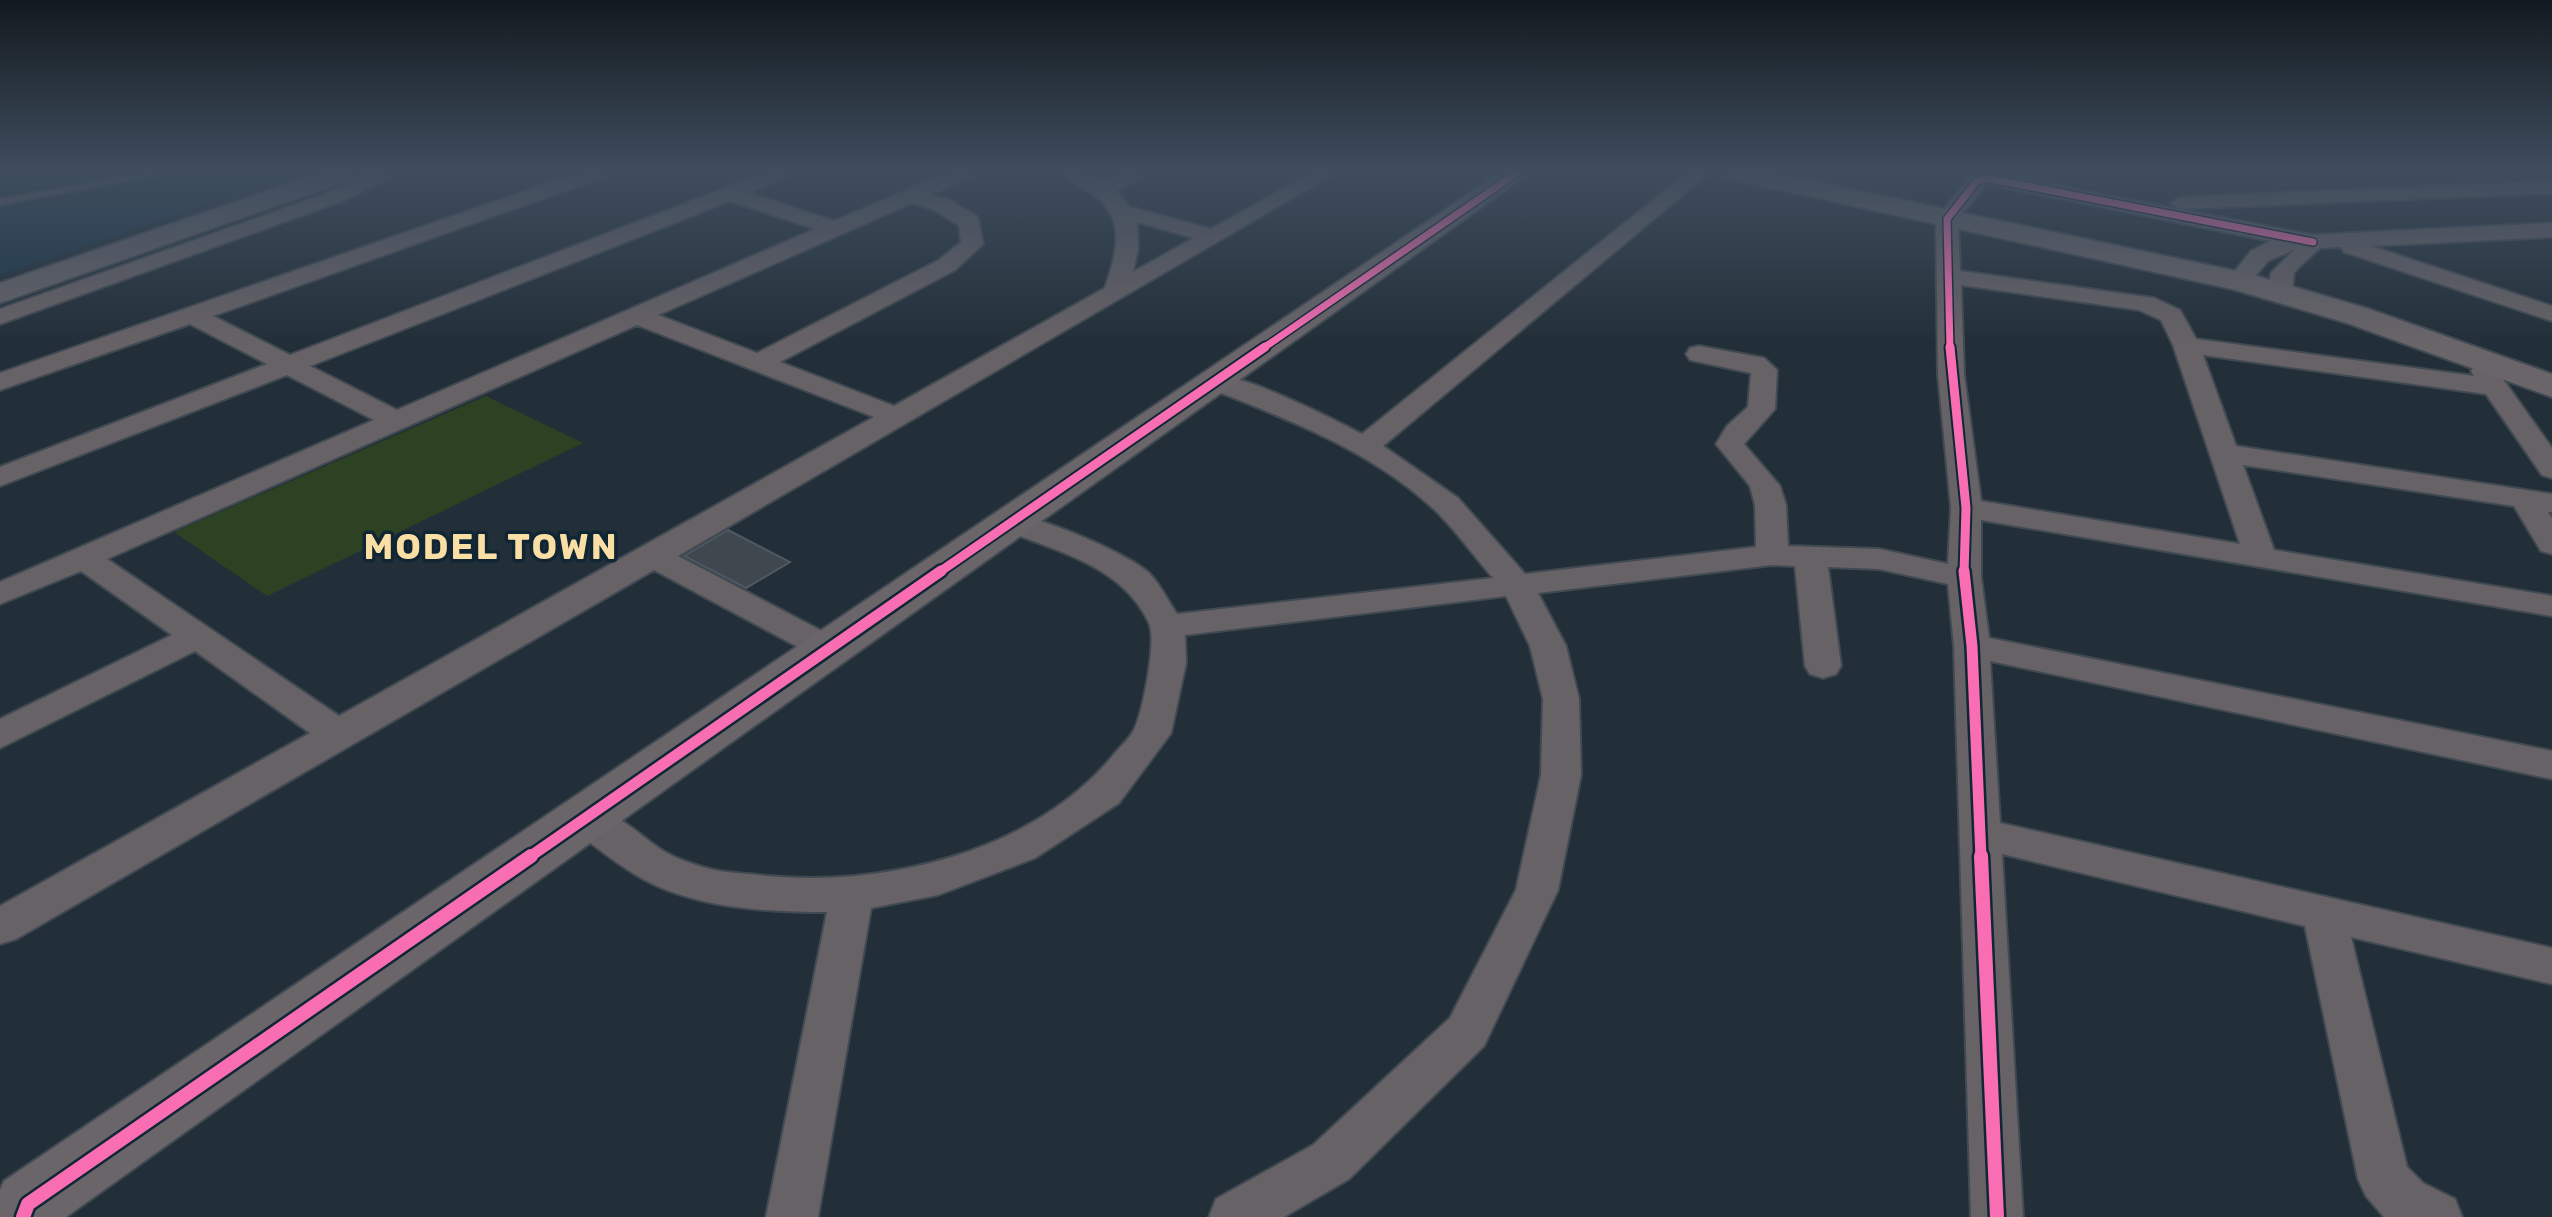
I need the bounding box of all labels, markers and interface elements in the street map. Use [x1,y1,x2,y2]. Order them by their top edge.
district label: MODEL TOWN [363,525,619,568]

